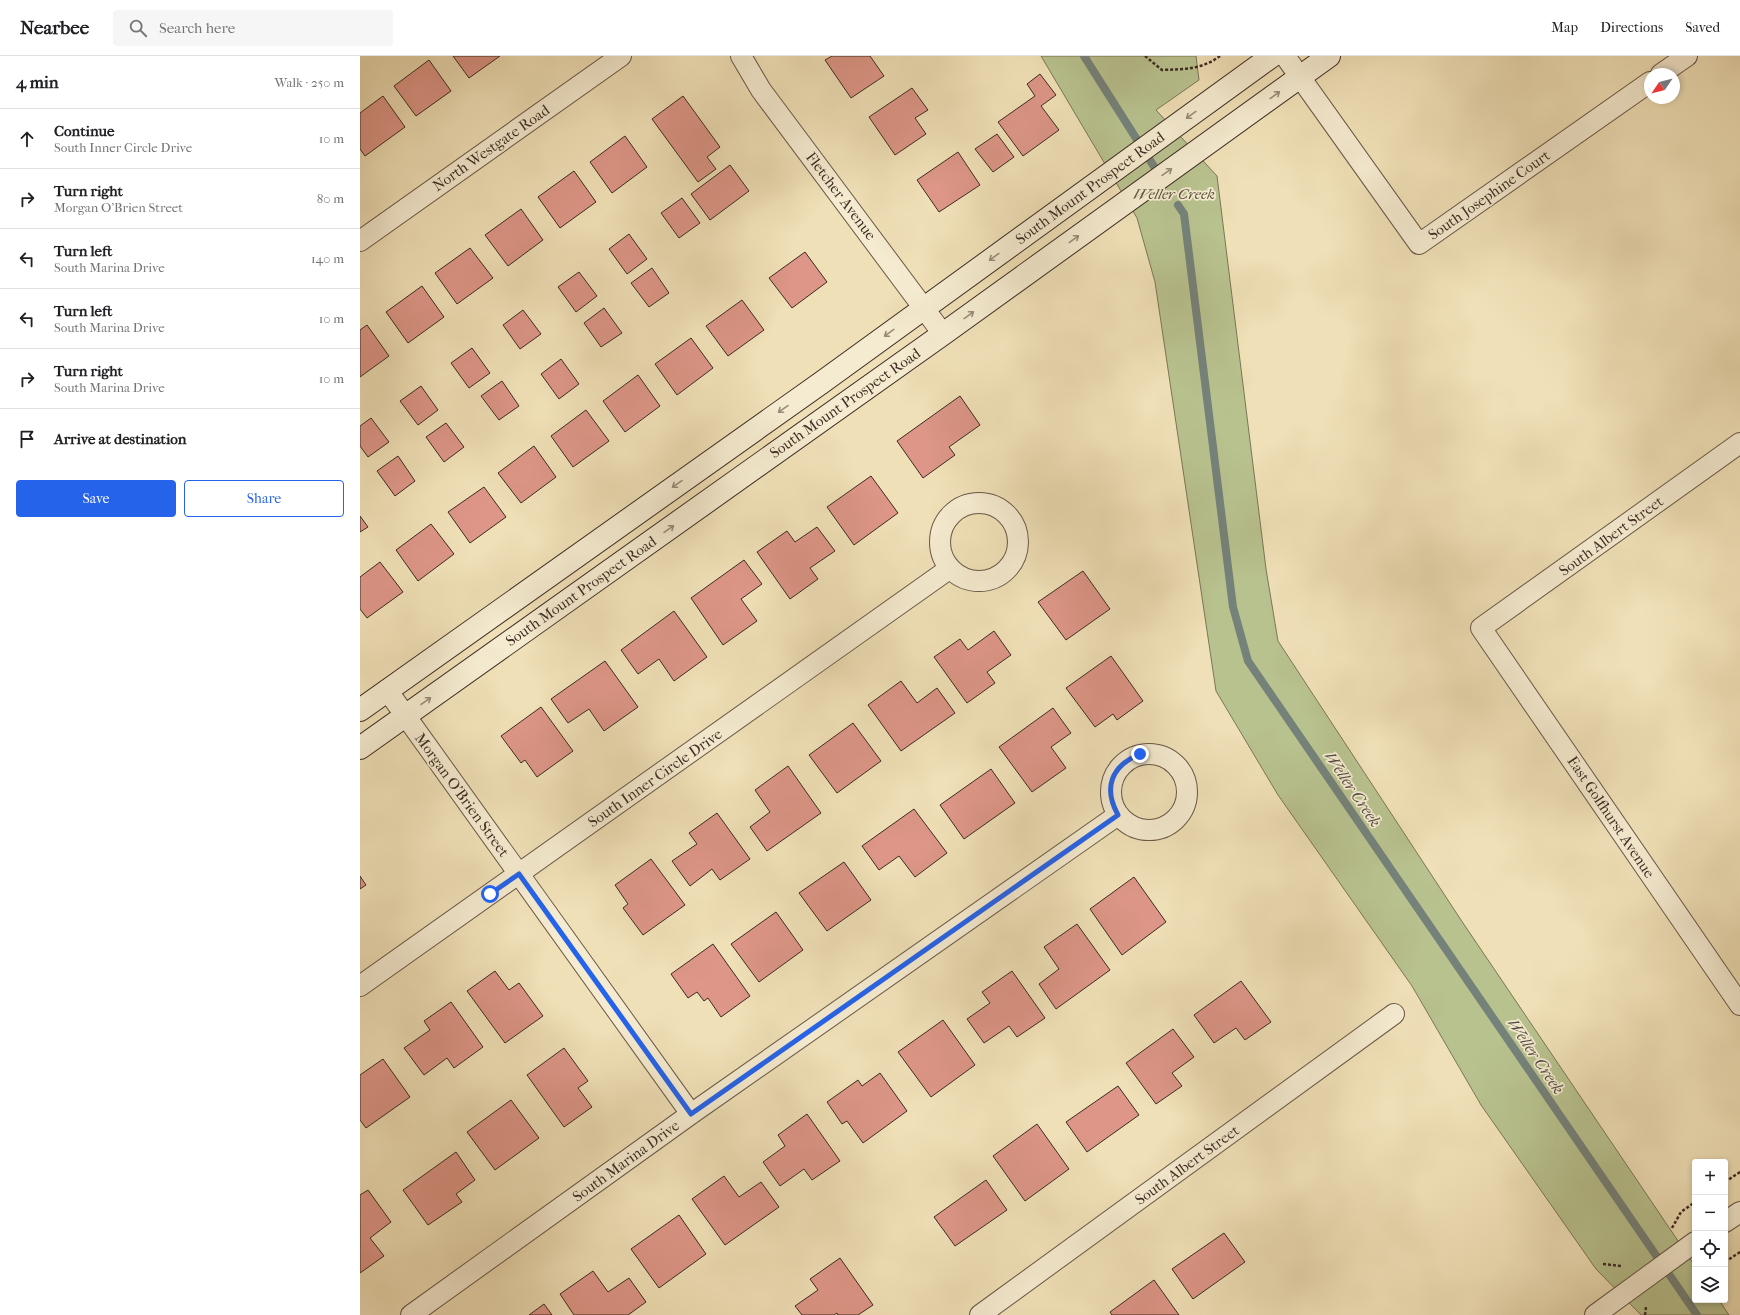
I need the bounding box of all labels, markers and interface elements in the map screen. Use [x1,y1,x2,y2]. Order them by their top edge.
search box [113,10,393,46]
text: Nearbee [20,17,89,39]
icon: search [127,17,149,39]
text: Search here [159,19,235,37]
text: Map [1551,19,1578,36]
text: Directions [1600,19,1663,36]
text: Saved [1685,19,1720,36]
north arrow [1644,68,1680,104]
text: 4 min [16,72,59,92]
text: Walk · 250 m [275,75,344,90]
one-way arrow [1269,91,1280,100]
street label: North Westgate Road [429,100,554,195]
one-way arrow [1186,111,1197,119]
text: Continue [54,122,114,140]
street label: South Mount Prospect Road [1012,127,1169,248]
icon: ahead [16,128,38,150]
text: 10 m [319,131,344,146]
text: South Inner Circle Drive [54,140,192,155]
street label: South Josephine Court [1425,146,1554,244]
street label: Fletcher Avenue [802,149,880,244]
one-way arrow [1162,168,1173,176]
text: Turn right [54,182,123,200]
park label: Weller Creek [1133,185,1215,203]
icon: right [16,188,38,210]
text: 80 m [317,191,344,206]
text: Morgan O'Brien Street [54,200,183,215]
one-way arrow [1068,235,1079,243]
text: Turn left [54,242,112,260]
icon: left [16,248,38,270]
text: 140 m [311,251,344,266]
one-way arrow [989,253,1000,261]
text: South Marina Drive [54,260,165,275]
text: Turn left [54,302,112,320]
icon: left [16,308,38,330]
text: 10 m [319,311,344,326]
one-way arrow [963,311,974,319]
text: South Marina Drive [54,320,165,335]
one-way arrow [883,329,894,337]
street label: South Mount Prospect Road [766,344,925,462]
text: Turn right [54,362,123,380]
icon: right [16,368,38,390]
text: 10 m [319,371,344,386]
text: South Marina Drive [54,380,165,395]
one-way arrow [778,405,789,413]
icon: arrive [16,428,38,450]
text: Arrive at destination [54,430,186,448]
button: Save [16,480,176,517]
button: Share [184,480,344,517]
one-way arrow [672,480,683,488]
street label: South Albert Street [1555,492,1667,580]
one-way arrow [663,525,674,533]
street label: South Mount Prospect Road [502,532,661,650]
one-way arrow [420,697,431,705]
street label: South Inner Circle Drive [585,725,726,831]
street label: Morgan O'Brien Street [411,730,513,861]
route end [1131,745,1149,763]
water label: Weller Creek [1321,748,1385,830]
street label: East Golfhurst Avenue [1564,753,1659,882]
route start [481,885,499,903]
water label: Weller Creek [1504,1015,1568,1097]
street label: South Marina Drive [569,1116,683,1206]
street label: South Albert Street [1131,1121,1243,1209]
map controls [1692,1159,1728,1303]
button: + [1692,1159,1728,1195]
button: − [1692,1195,1728,1231]
button: locate [1692,1231,1728,1267]
button: layers [1692,1267,1728,1303]

